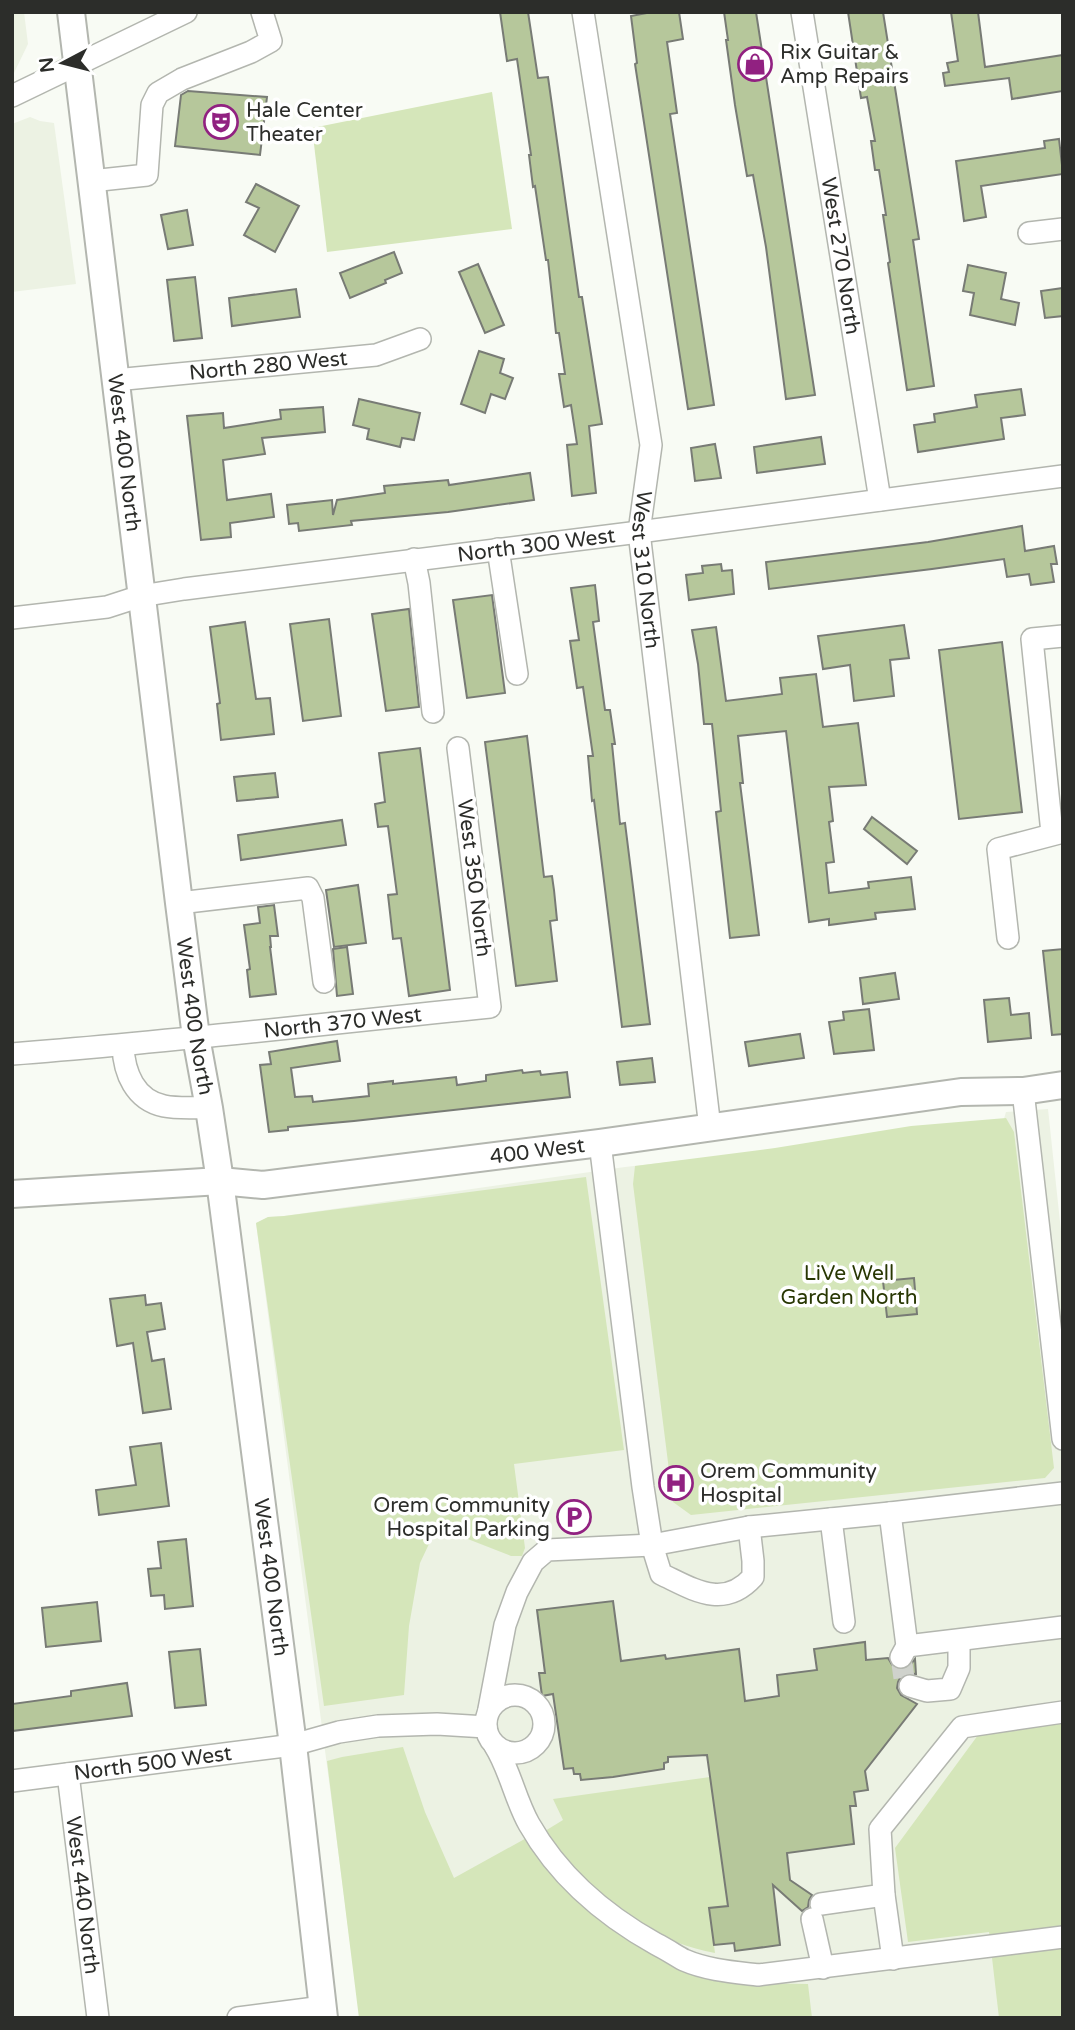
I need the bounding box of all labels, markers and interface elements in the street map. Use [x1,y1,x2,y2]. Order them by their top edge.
north arrow [28,28,98,98]
place label: Rix Guitar & Amp Repairs [780,40,909,89]
shop icon: Rix Guitar & Amp Repairs [736,45,774,83]
text: N [35,56,59,74]
place label: Hale Center Theater [246,98,363,147]
theatre icon: Hale Center Theater [202,103,240,141]
street label: West 270 North [816,175,866,336]
street label: North 280 West [188,345,349,385]
street label: West 400 North [102,372,146,533]
street label: West 310 North [627,489,665,650]
street label: North 300 West [456,523,617,567]
street label: West 350 North [452,798,496,958]
street label: West 400 North [171,936,219,1097]
street label: North 370 West [262,1002,423,1043]
street label: 400 West [488,1133,586,1169]
park label: LiVe Well Garden North [780,1261,918,1310]
place label: Orem Community Hospital [700,1459,877,1508]
hospital icon: Orem Community Hospital [657,1464,695,1502]
place label: Orem Community Hospital Parking [373,1493,550,1542]
street label: West 400 North [249,1497,294,1658]
parking icon: Orem Community Hospital Parking [555,1498,593,1536]
street label: North 500 West [72,1740,233,1785]
street label: West 440 North [61,1815,105,1976]

